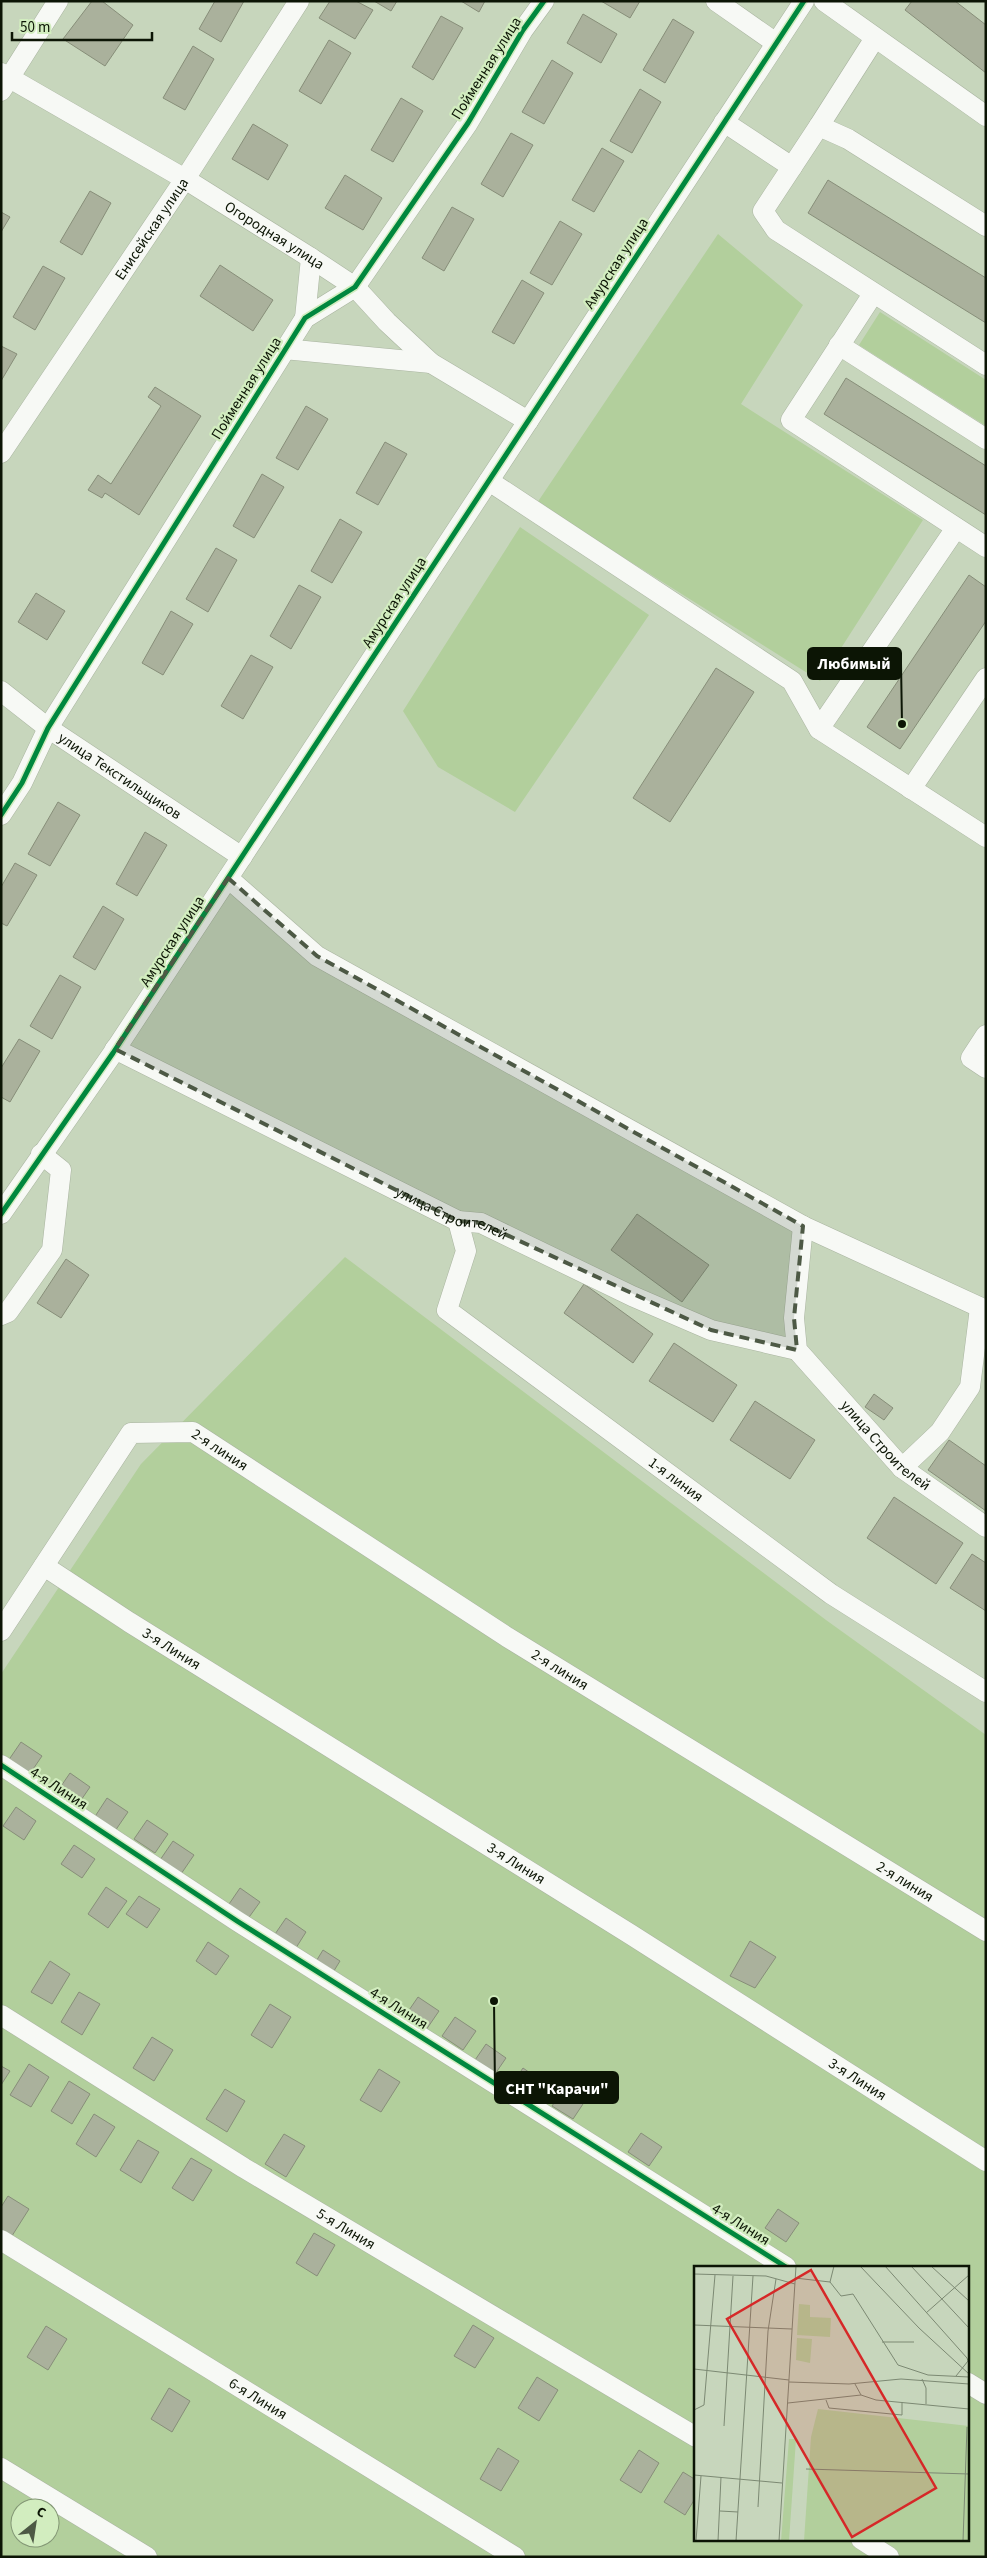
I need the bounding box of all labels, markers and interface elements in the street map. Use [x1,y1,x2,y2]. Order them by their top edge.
scale bar [12,10,152,42]
street label: Пойменная улица [446,13,527,124]
text: 50 m [20,17,50,38]
street label: Енисейская улица [110,174,194,284]
street label: Огородная улица [220,196,328,275]
street label: Амурская улица [579,214,654,313]
street label: Пойменная улица [206,333,287,444]
street label: Амурская улица [357,553,432,652]
callout: Любимый [808,648,901,679]
text: Любимый [817,653,890,675]
street label: улица Текстильщиков [54,727,186,825]
street label: Амурская улица [135,892,210,991]
street label: улица Строителей [391,1181,511,1245]
street label: улица Строителей [835,1396,935,1496]
street label: 2-я линия [187,1424,252,1476]
street label: 1-я линия [644,1452,708,1507]
street label: 3-я Линия [138,1623,205,1675]
street label: 2-я линия [527,1644,592,1696]
street label: 4-я Линия [26,1762,92,1815]
street label: 3-я Линия [483,1837,549,1890]
street label: 2-я линия [872,1856,938,1907]
street label: 4-я Линия [365,1982,432,2035]
street label: 3-я Линия [824,2053,891,2106]
callout: СНТ "Карачи" [495,2072,618,2103]
text: СНТ "Карачи" [505,2078,609,2100]
street label: 4-я Линия [707,2198,774,2251]
street label: 5-я Линия [312,2203,379,2255]
inset map [694,2266,970,2540]
street label: 6-я Линия [224,2373,291,2425]
north arrow [10,2498,60,2548]
text: С [32,2502,50,2523]

